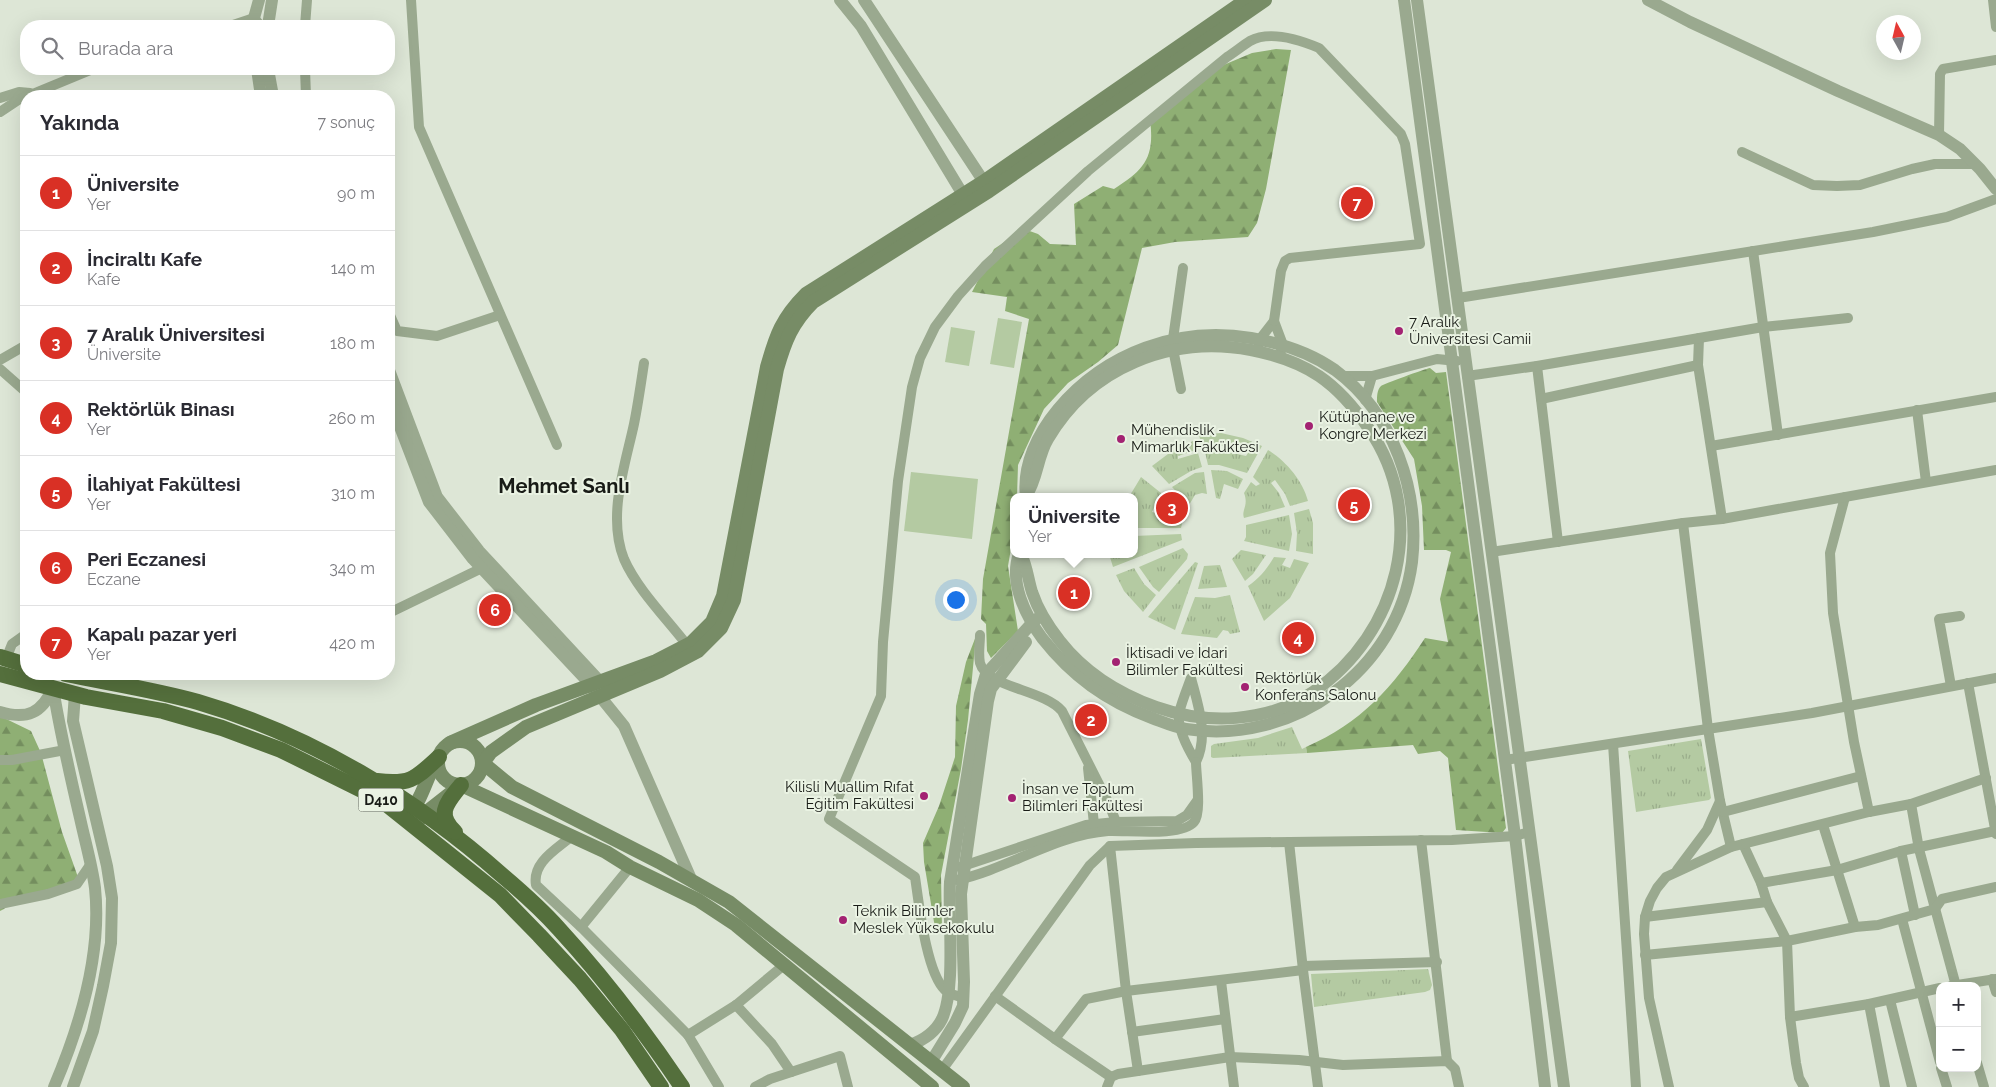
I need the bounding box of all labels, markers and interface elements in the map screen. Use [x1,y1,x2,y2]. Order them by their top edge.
north arrow [1876,15,1921,60]
search box [20,20,395,75]
icon: search [38,34,66,62]
text: Burada ara [78,37,173,59]
text: Yakında [40,110,119,135]
text: 7 sonuç [317,113,375,132]
text: Üniversite [87,173,179,195]
text: 1 [52,184,60,203]
text: 90 m [337,184,375,203]
pin: 7 [1341,184,1373,222]
text: Yer [87,195,111,214]
text: İnciraltı Kafe [87,248,202,270]
text: 2 [51,259,61,278]
text: 140 m [331,259,375,278]
text: Kafe [87,270,120,289]
place label: 7 Aralık Üniversitesi Camii [1409,313,1531,348]
text: 7 Aralık Üniversitesi [87,323,265,345]
marker: 7 Aralık Üniversitesi Camii [1393,325,1405,337]
text: 3 [52,334,60,353]
text: 180 m [330,334,375,353]
text: Üniversite [87,345,161,364]
text: Rektörlük Binası [87,398,235,420]
place label: Kütüphane ve Kongre Merkezi [1319,408,1427,443]
text: 4 [51,409,61,428]
text: 260 m [328,409,375,428]
text: Yer [87,420,111,439]
marker: Kütüphane ve Kongre Merkezi [1303,420,1315,432]
place label: Mühendislik - Mimarlık Faküktesi [1131,421,1259,456]
marker: Mühendislik - Mimarlık Faküktesi [1115,433,1127,445]
text: İlahiyat Fakültesi [87,473,241,495]
district label: Mehmet Sanlı [498,474,630,498]
text: 5 [52,484,60,503]
text: 310 m [331,484,375,503]
pin: 5 [1338,486,1370,524]
pin: 3 [1156,489,1188,527]
popup [1010,493,1138,558]
text: Yer [87,495,111,514]
text: Üniversite [1028,505,1120,527]
text: Yer [1028,527,1052,546]
text: Peri Eczanesi [87,548,206,570]
text: 6 [51,559,61,578]
text: 340 m [329,559,375,578]
text: Eczane [87,570,141,589]
pin: 1 [1058,574,1090,612]
your location [943,587,969,613]
pin: 6 [479,591,511,629]
pin: 4 [1282,619,1314,657]
text: Kapalı pazar yeri [87,623,237,645]
text: 7 [52,634,60,653]
text: 420 m [329,634,375,653]
place label: İktisadi ve İdari Bilimler Fakültesi [1126,643,1243,679]
text: Yer [87,645,111,664]
marker: İktisadi ve İdari Bilimler Fakültesi [1110,656,1122,668]
place label: Rektörlük Konferans Salonu [1255,669,1377,704]
marker: Rektörlük Konferans Salonu [1239,681,1251,693]
pin: 2 [1075,701,1107,739]
place label: Kilisli Muallim Rıfat Eğitim Fakültesi [785,778,914,813]
place label: İnsan ve Toplum Bilimleri Fakültesi [1022,779,1143,815]
road number: D410 [358,788,404,812]
marker: Kilisli Muallim Rıfat Eğitim Fakültesi [918,790,930,802]
marker: İnsan ve Toplum Bilimleri Fakültesi [1006,792,1018,804]
place label: Teknik Bilimler Meslek Yüksekokulu [853,902,994,937]
marker: Teknik Bilimler Meslek Yüksekokulu [837,914,849,926]
map controls [1936,982,1981,1072]
button: + [1936,982,1981,1027]
button: − [1936,1027,1981,1072]

